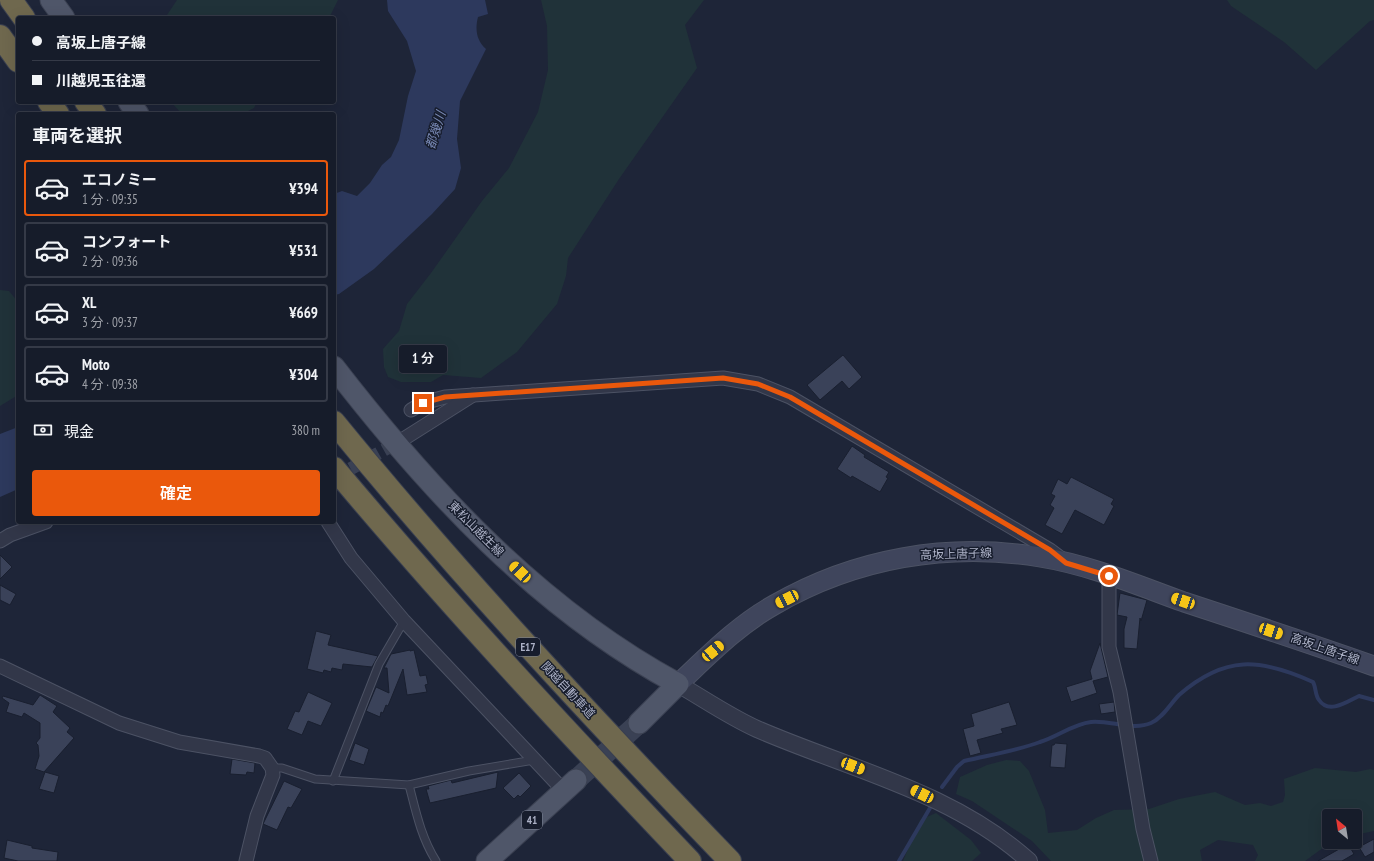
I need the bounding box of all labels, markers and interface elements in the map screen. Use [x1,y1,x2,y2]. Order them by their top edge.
text: 高坂上唐子線 [56,33,146,52]
text: 川越児玉往還 [56,71,146,90]
water label: 都幾川 [422,107,450,151]
text: 車両を選択 [32,124,122,147]
icon: car [34,170,70,206]
text: エコノミー [82,170,157,189]
text: ¥394 [289,179,318,198]
text: 1 分 · 09:35 [82,191,138,208]
icon: car [34,232,70,268]
text: コンフォート [82,232,172,251]
text: ¥531 [289,241,318,260]
text: 2 分 · 09:36 [82,253,138,270]
text: XL [82,293,96,312]
icon: car [34,294,70,330]
text: ¥669 [289,303,318,322]
text: 3 分 · 09:37 [82,314,138,331]
callout: 1 分 [399,345,447,373]
text: 1 分 [412,350,434,367]
text: Moto [82,355,110,374]
icon: car [34,356,70,392]
text: ¥304 [289,365,318,384]
text: 4 分 · 09:38 [82,376,138,393]
route end [414,394,432,412]
icon: cash [32,419,54,441]
text: 現金 [64,422,94,441]
text: 380 m [291,422,320,439]
button: 確定 [32,470,320,516]
street label: 東松山越生線 [446,498,507,559]
street label: 高坂上唐子線 [920,545,992,562]
car [507,559,533,585]
route start [1100,567,1118,585]
car [774,588,800,610]
car [1170,591,1196,611]
car [1258,621,1284,641]
street label: 高坂上唐子線 [1289,630,1362,667]
road number: E17 [516,638,540,656]
car [700,639,726,663]
street label: 関越自動車道 [538,658,598,721]
car [840,756,866,776]
car [909,783,935,805]
north arrow [1322,809,1362,849]
map controls [1322,809,1362,849]
road number: 41 [522,811,542,829]

